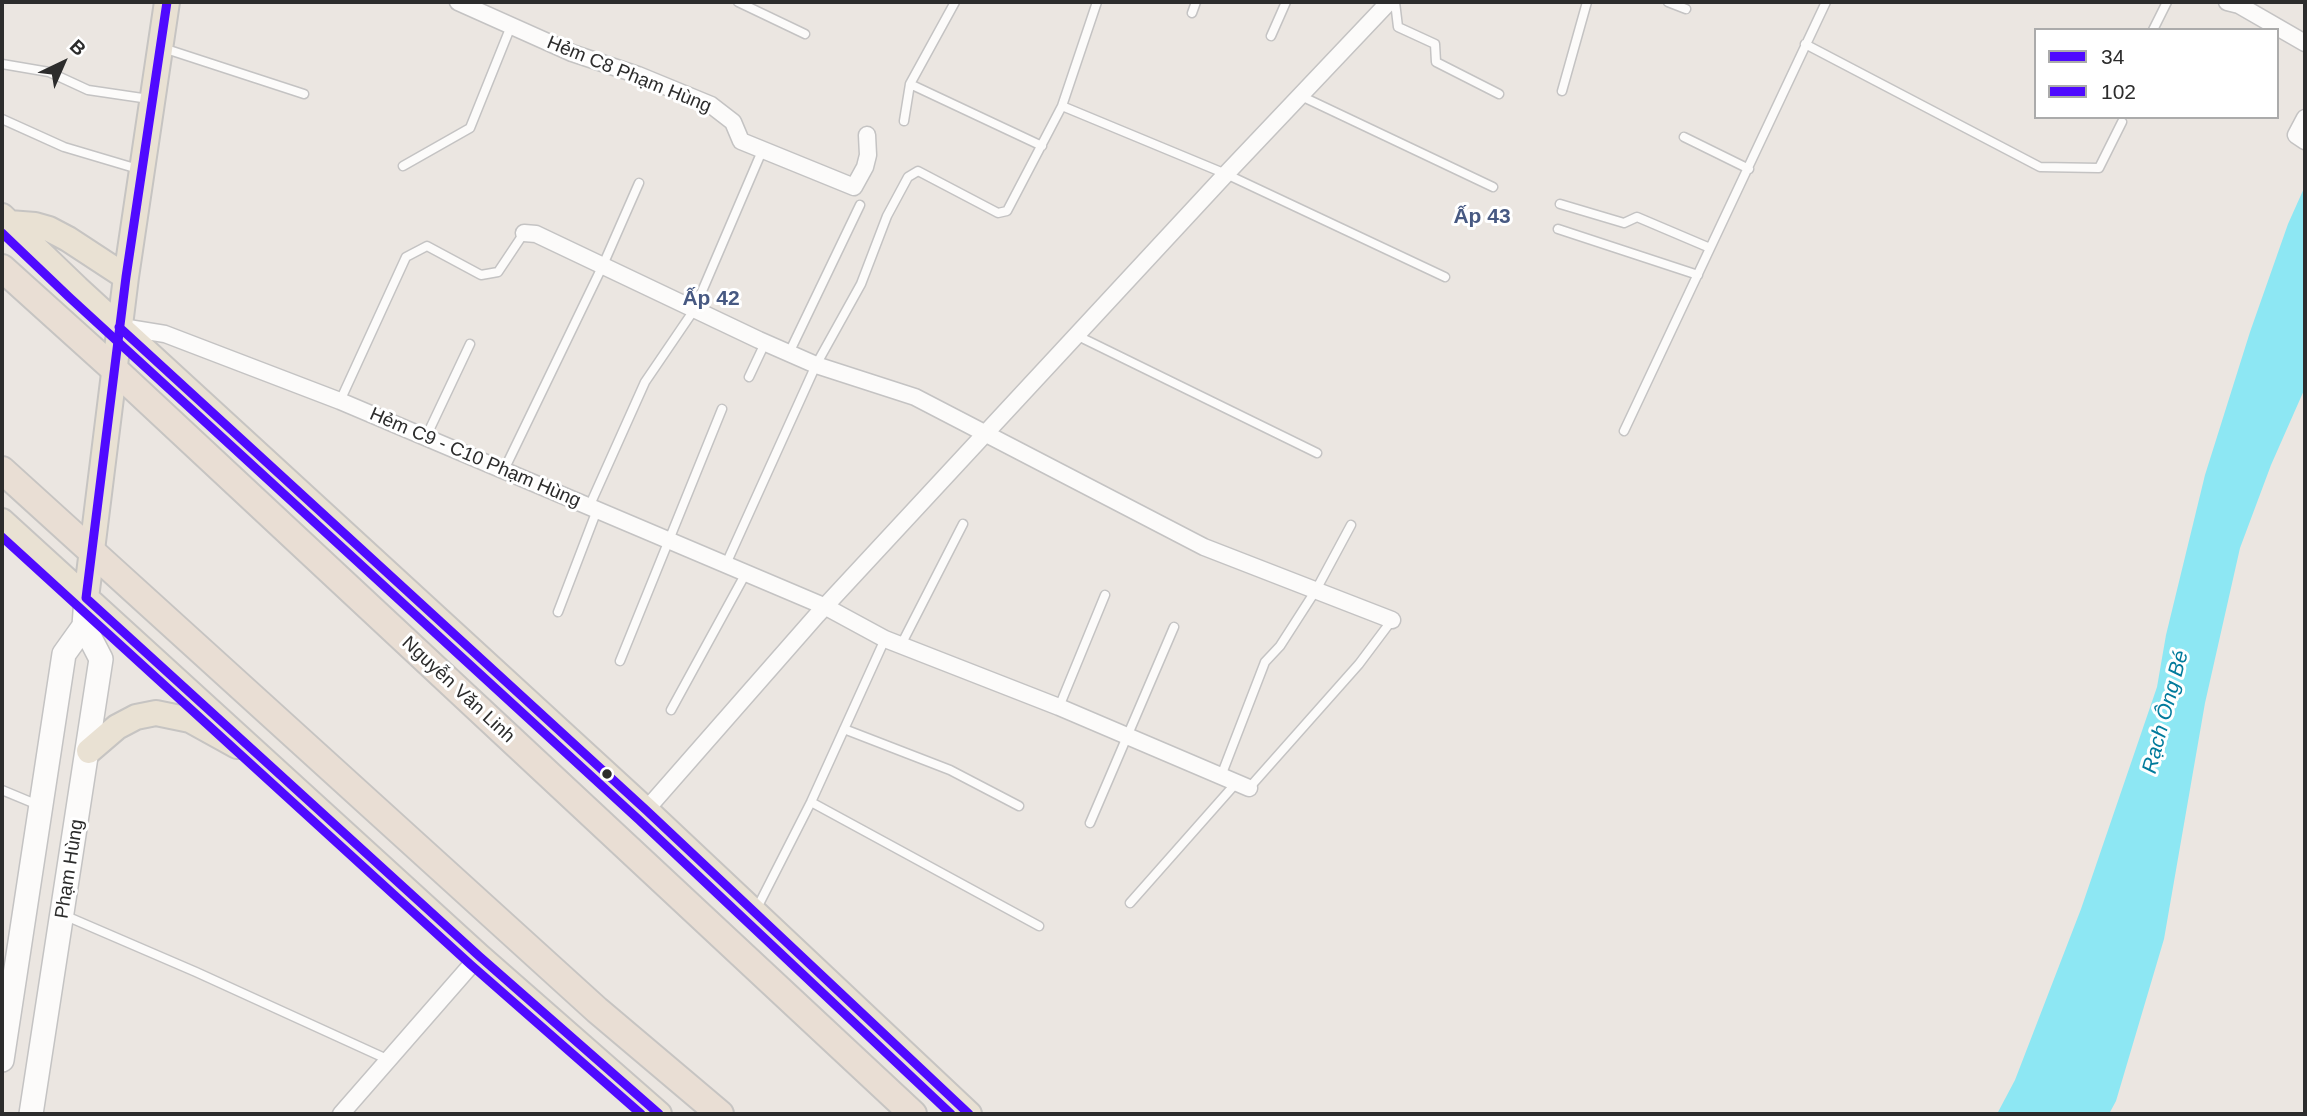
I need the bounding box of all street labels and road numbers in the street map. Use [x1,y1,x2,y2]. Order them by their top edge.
street label: Hẻm C8 Phạm Hùng [543,32,715,118]
street label: Hẻm C9 - C10 Phạm Hùng [366,403,584,513]
street label: Nguyễn Văn Linh [397,632,519,748]
street label: Phạm Hùng [51,818,89,920]

